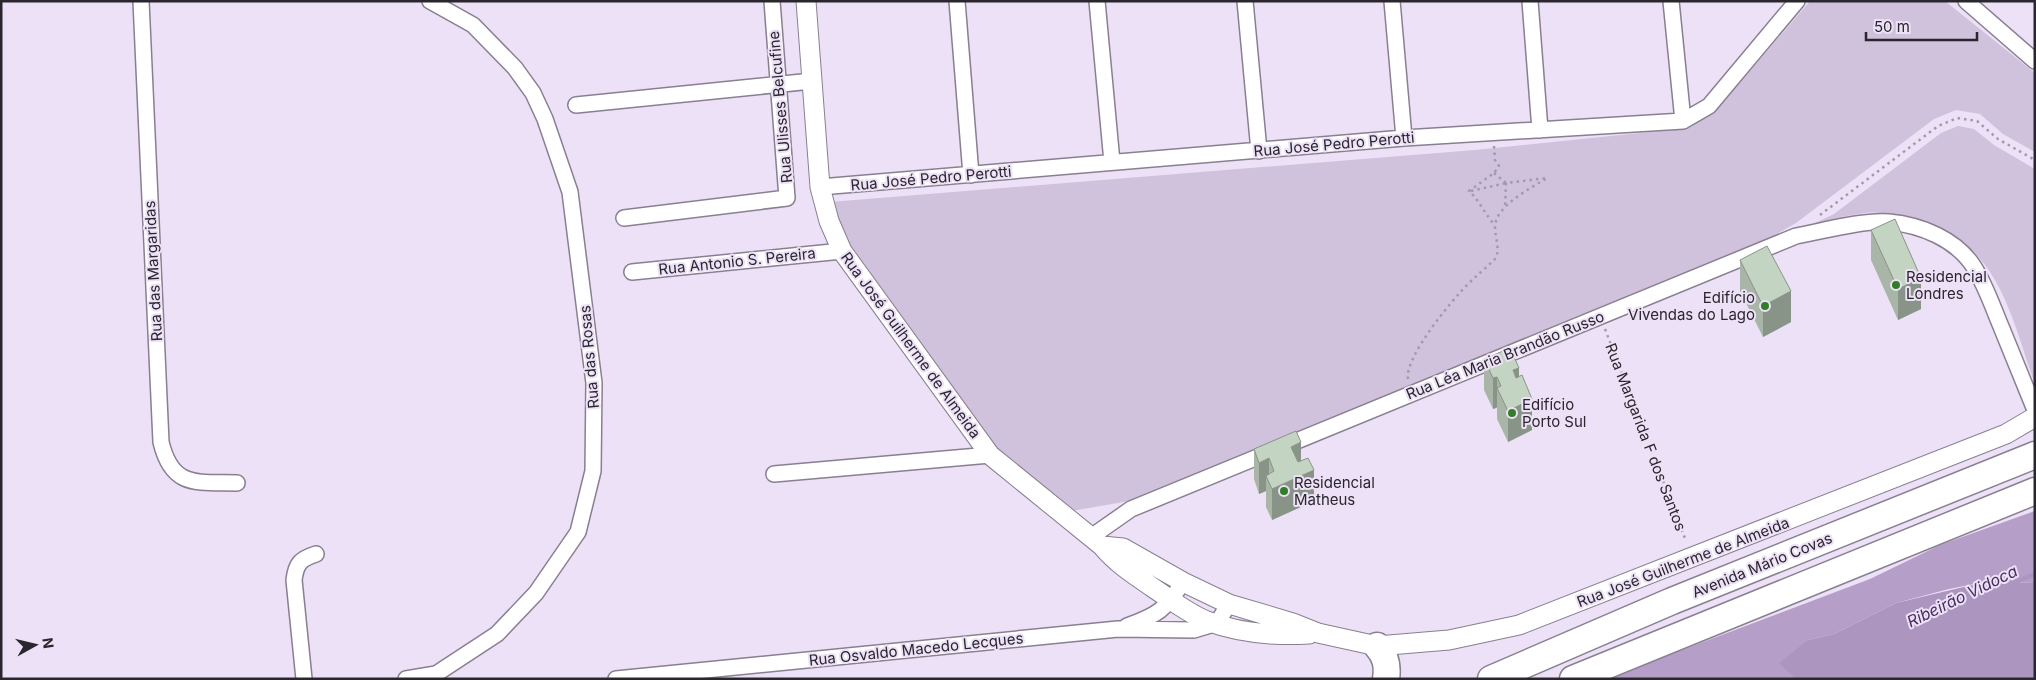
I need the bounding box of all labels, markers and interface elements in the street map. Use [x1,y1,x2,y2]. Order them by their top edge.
scale bar [1866,10,1977,42]
text: 50 m [1874,17,1910,36]
street label: Rua Ulisses Belcufine [764,30,796,184]
street label: Rua José Pedro Perotti [1253,128,1415,160]
street label: Rua José Pedro Perotti [850,162,1012,194]
street label: Rua das Margaridas [140,200,166,342]
street label: Rua Antonio S. Pereira [657,243,817,279]
street label: Rua José Guilherme de Almeida [837,248,985,442]
place label: Residencial Londres [1906,267,1987,303]
marker: Residencial Londres [1890,279,1902,291]
place label: Edifício Vivendas do Lago [1628,288,1755,324]
marker: Edifício Vivendas do Lago [1759,300,1771,312]
street label: Rua das Rosas [575,304,603,409]
street label: Rua Léa Maria Brandão Russo [1403,306,1607,404]
street label: Rua Margarida F dos Santos [1601,340,1691,534]
place label: Edifício Porto Sul [1522,395,1586,431]
marker: Edifício Porto Sul [1506,407,1518,419]
place label: Residencial Matheus [1294,473,1375,509]
marker: Residencial Matheus [1278,485,1290,497]
street label: Rua José Guilherme de Almeida [1574,513,1792,611]
street label: Avenida Mário Covas [1689,528,1835,602]
water label: Ribeirão Vidoca [1904,561,2021,631]
north arrow [10,620,60,670]
street label: Rua Osvaldo Macedo Lecques [808,628,1024,670]
text: N [39,637,58,650]

